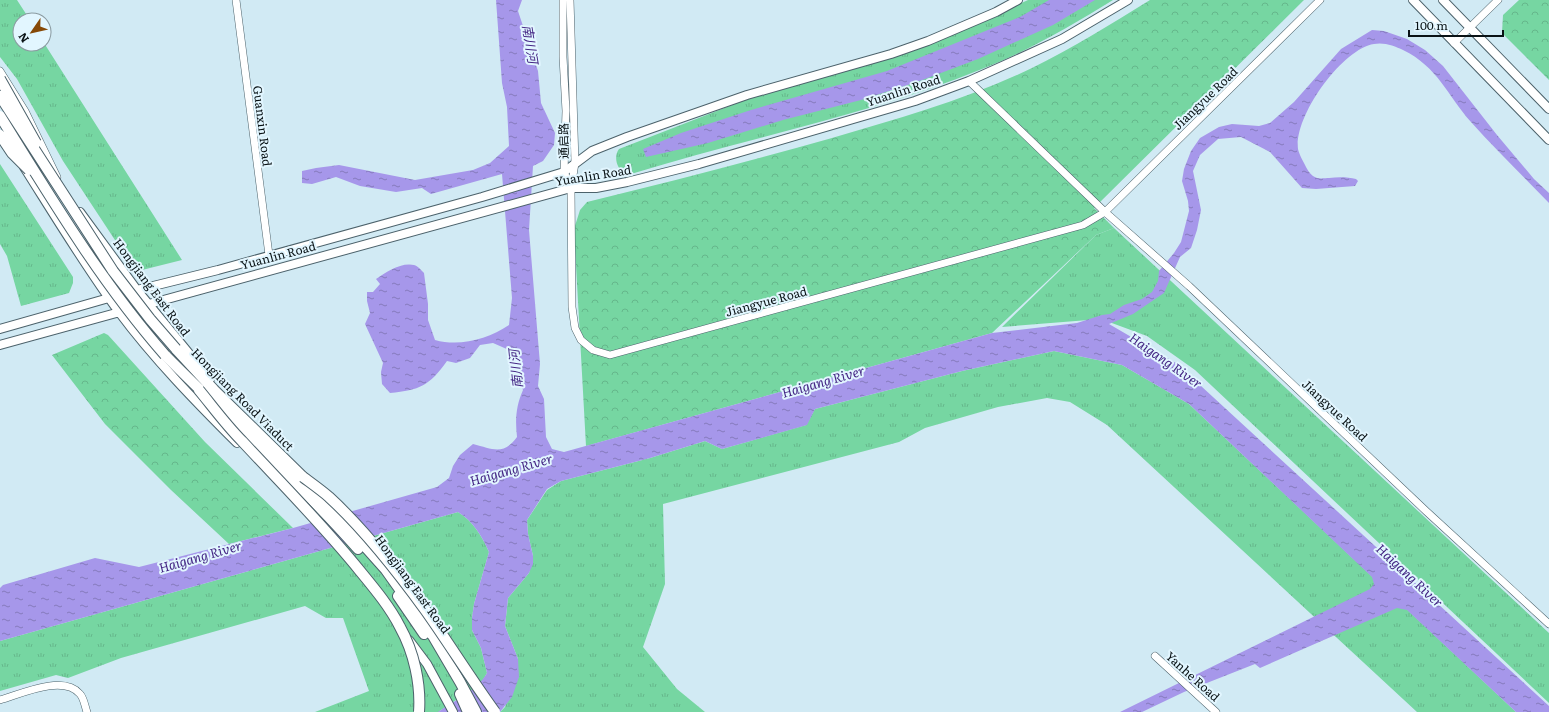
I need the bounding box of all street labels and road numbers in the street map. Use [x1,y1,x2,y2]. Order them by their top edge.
street label: Jiangyue Road [1169,62,1242,134]
street label: Yuanlin Road [864,69,943,110]
street label: Guanxin Road [249,85,277,168]
street label: 通启路 [554,123,572,159]
street label: Yuanlin Road [554,160,633,190]
street label: Hongjiang East Road [109,234,195,340]
street label: Yuanlin Road [238,236,318,274]
street label: Jiangyue Road [723,281,809,321]
street label: Hongjiang Road Viaduct [188,344,299,455]
street label: Jiangyue Road [1298,375,1372,446]
street label: Hongjiang East Road [371,531,455,638]
street label: Yanhe Road [1162,647,1225,706]

